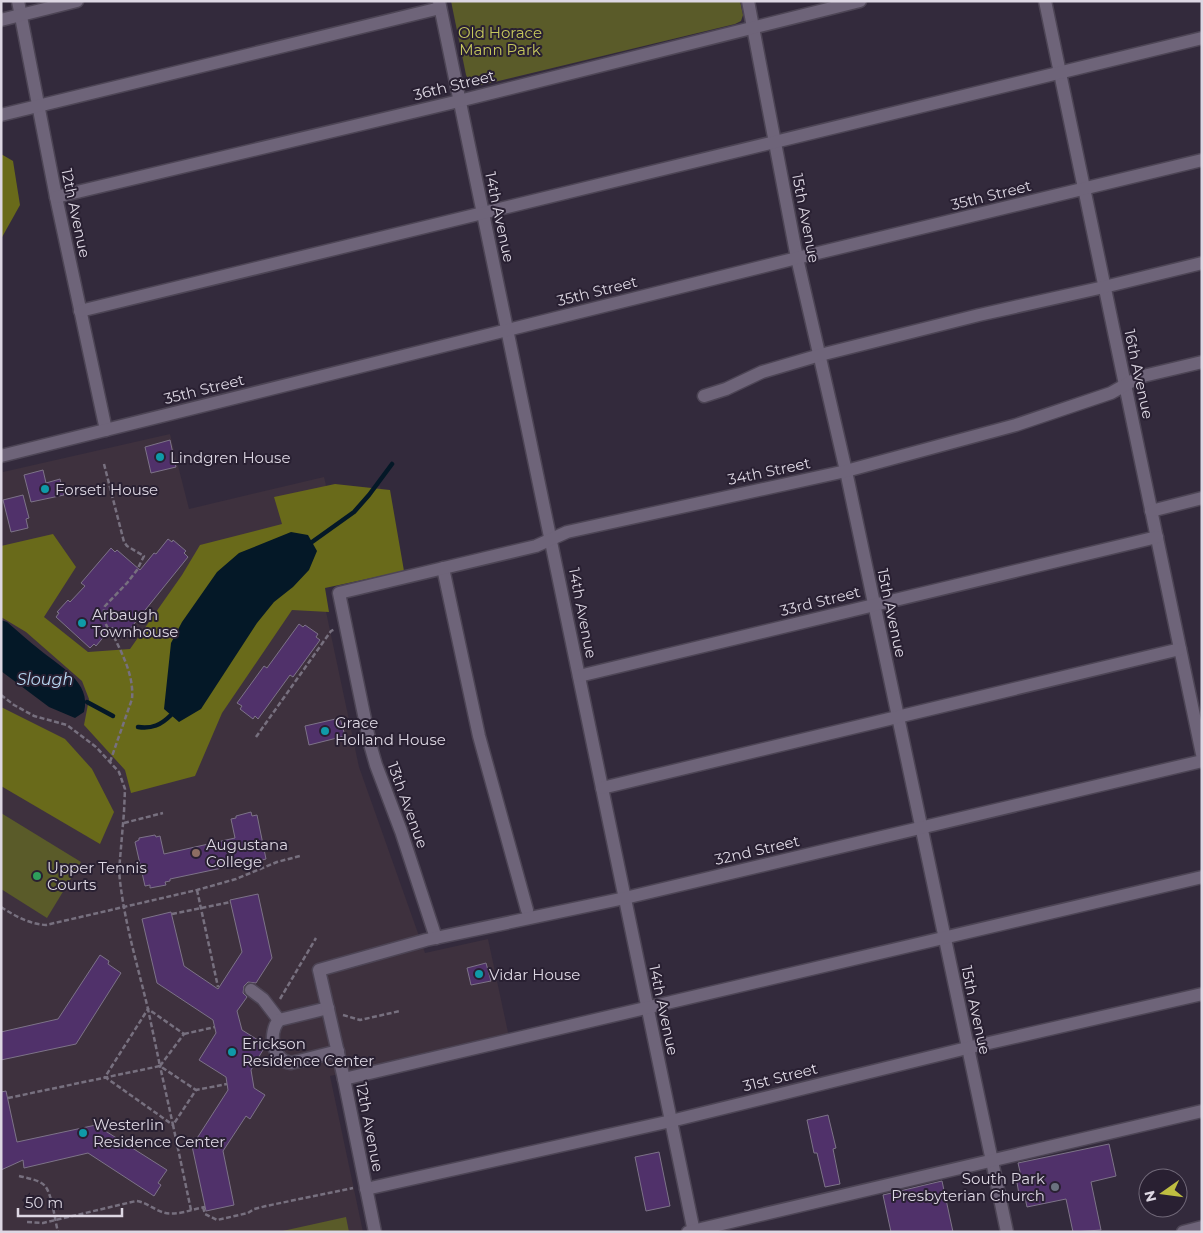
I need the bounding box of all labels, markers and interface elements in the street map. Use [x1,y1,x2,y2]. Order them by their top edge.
park label: Old Horace Mann Park [458,23,542,59]
street label: 36th Street [411,66,497,104]
street label: 12th Avenue [57,167,95,259]
street label: 14th Avenue [481,170,519,264]
street label: 15th Avenue [788,172,824,264]
street label: 35th Street [949,176,1033,214]
street label: 35th Street [555,272,639,310]
street label: 16th Avenue [1120,327,1158,421]
street label: 35th Street [162,370,246,408]
place label: Lindgren House [170,448,290,467]
marker: Lindgren House [154,451,166,463]
street label: 34th Street [726,453,812,489]
place label: Forseti House [55,480,158,499]
marker: Forseti House [39,483,51,495]
street label: 14th Avenue [565,566,601,660]
street label: 15th Avenue [873,567,911,659]
street label: 33rd Street [778,582,862,620]
place label: Arbaugh Townhouse [92,605,178,641]
marker: Arbaugh Townhouse [76,617,88,629]
water label: Slough [17,670,73,689]
place label: Grace Holland House [335,713,446,749]
marker: Grace Holland House [319,725,331,737]
street label: 13th Avenue [384,759,432,851]
street label: 32nd Street [713,831,801,869]
place label: Augustana College [206,835,288,871]
marker: Augustana College [190,847,202,859]
place label: Upper Tennis Courts [47,858,147,894]
marker: Upper Tennis Courts [31,870,43,882]
street label: 14th Avenue [645,963,683,1057]
street label: 15th Avenue [957,964,995,1056]
place label: Vidar House [489,965,580,984]
marker: Vidar House [473,968,485,980]
place label: Erickson Residence Center [242,1034,374,1070]
marker: Erickson Residence Center [226,1046,238,1058]
street label: 31st Street [741,1059,819,1095]
street label: 12th Avenue [352,1081,388,1173]
place label: Westerlin Residence Center [93,1115,225,1151]
marker: Westerlin Residence Center [77,1127,89,1139]
north arrow [1138,1168,1188,1218]
place label: South Park Presbyterian Church [891,1169,1045,1205]
marker: South Park Presbyterian Church [1049,1181,1061,1193]
scale bar [18,1186,121,1218]
text: N [1140,1188,1160,1204]
text: 50 m [25,1193,63,1212]

